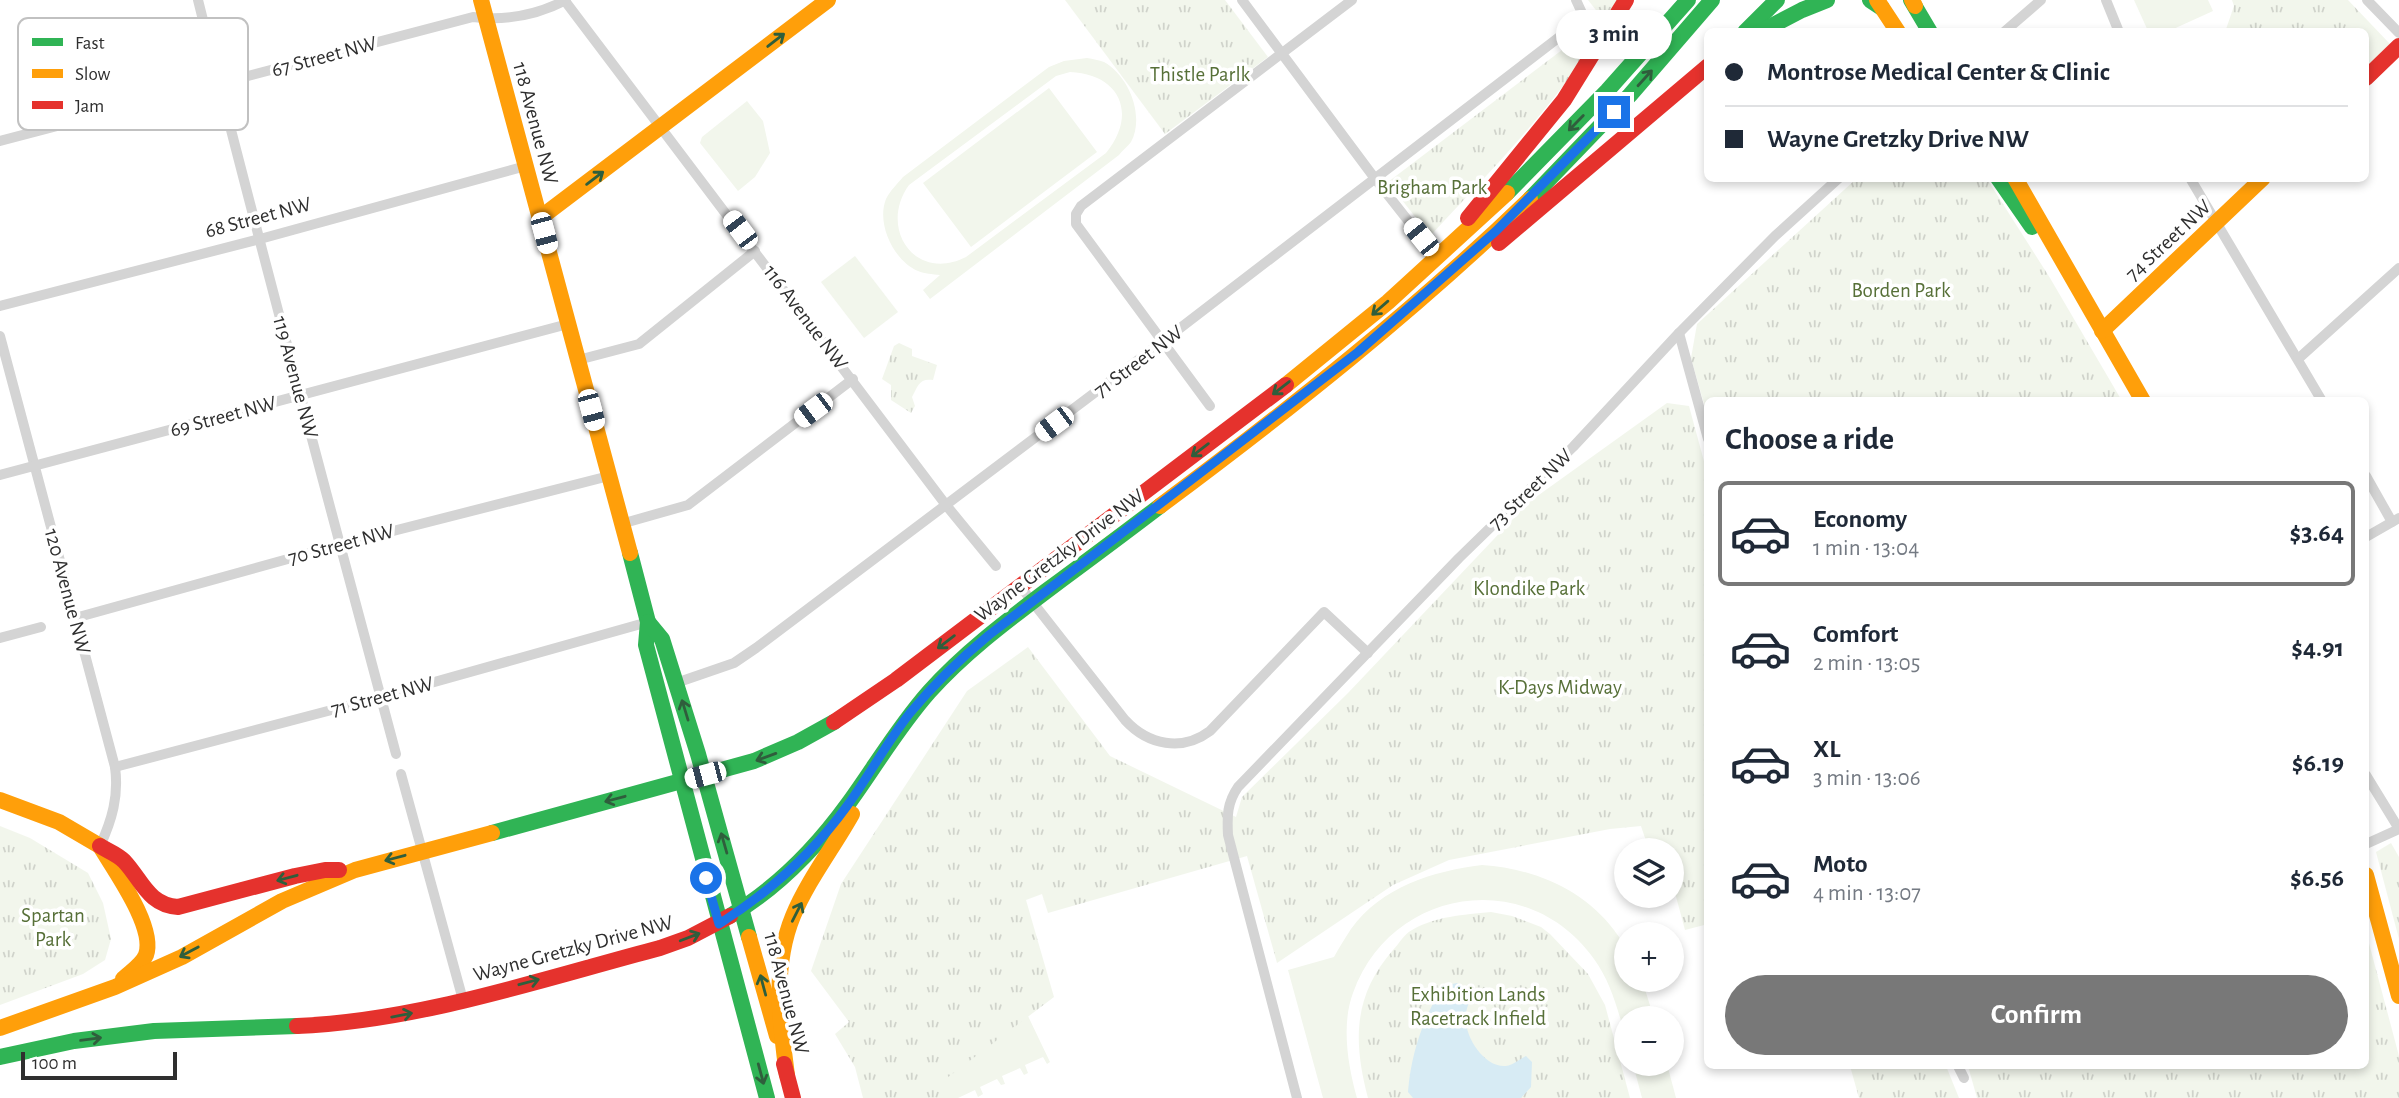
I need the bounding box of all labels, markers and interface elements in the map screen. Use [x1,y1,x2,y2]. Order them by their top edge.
callout: 3 min [1556,10,1672,60]
legend [18,18,248,130]
text: 3 min [1589,23,1639,46]
street label: 67 Street NW [269,32,379,81]
one-way arrow [766,33,785,48]
text: Fast [75,34,105,53]
text: Montrose Medical Center & Clinic [1767,59,2110,85]
street label: 118 Avenue NW [509,60,562,187]
park label: Thistle Parlk [1150,64,1251,85]
text: Slow [75,65,111,84]
one-way arrow [1637,69,1653,87]
route end [1598,96,1630,128]
text: Jam [75,97,104,116]
one-way arrow [1568,115,1585,132]
text: Wayne Gretzky Drive NW [1767,126,2029,152]
one-way arrow [585,170,604,185]
park label: Brigham Park [1377,177,1487,198]
street label: 68 Street NW [203,193,314,242]
street label: 74 Street NW [2122,196,2215,285]
car [719,207,762,253]
car [529,210,560,256]
car [1400,214,1443,260]
street label: 116 Avenue NW [760,261,852,374]
park label: Borden Park [1851,280,1951,301]
one-way arrow [1372,300,1390,316]
street label: 119 Avenue NW [269,314,322,441]
street label: 71 Street NW [1090,321,1187,401]
one-way arrow [1272,381,1290,396]
car [576,387,607,433]
car [790,389,837,431]
street label: 69 Street NW [168,392,279,441]
car [1031,403,1078,445]
text: Choose a ride [1725,423,1894,455]
one-way arrow [1191,443,1210,457]
street label: 73 Street NW [1485,445,1576,534]
street label: Wayne Gretzky Drive NW [971,485,1148,626]
icon: car [1729,502,1792,565]
text: Economy [1813,506,1907,532]
street label: 70 Street NW [286,520,397,569]
text: $3.64 [2290,520,2344,546]
street label: 120 Avenue NW [41,526,94,656]
text: 1 min · 13:04 [1813,537,1919,560]
park label: Klondike Park [1473,578,1586,599]
icon: car [1729,617,1792,680]
text: Comfort [1813,621,1898,647]
one-way arrow [937,635,956,649]
text: $4.91 [2291,635,2344,661]
text: 2 min · 13:05 [1813,652,1920,675]
street label: 71 Street NW [329,673,436,720]
park label: K-Days Midway [1498,677,1622,698]
one-way arrow [677,700,690,722]
icon: car [1729,732,1792,795]
text: XL [1813,736,1840,762]
text: $6.19 [2292,750,2344,776]
one-way arrow [756,752,778,764]
car [682,759,729,791]
text: 3 min · 13:06 [1813,767,1921,790]
one-way arrow [604,793,627,806]
one-way arrow [717,832,730,855]
map controls [1614,838,1684,1076]
button: layers [1614,838,1684,908]
icon: car [1729,847,1792,910]
text: Moto [1813,851,1868,877]
one-way arrow [385,852,407,865]
route start [690,862,722,894]
text: $6.56 [2290,865,2344,891]
one-way arrow [276,872,299,885]
text: 4 min · 13:07 [1813,882,1921,905]
one-way arrow [790,902,804,923]
park label: Spartan Park [21,905,85,950]
street label: Wayne Gretzky Drive NW [471,912,676,985]
button: + [1614,922,1684,992]
one-way arrow [679,930,700,943]
street label: 118 Avenue NW [760,930,813,1057]
one-way arrow [179,946,200,960]
one-way arrow [518,975,540,988]
one-way arrow [756,975,769,997]
button: Confirm [1725,975,2348,1055]
park label: Exhibition Lands Racetrack Infield [1410,984,1546,1029]
button: − [1614,1006,1684,1076]
one-way arrow [390,1007,413,1021]
one-way arrow [79,1032,102,1045]
scale bar [21,1049,177,1081]
text: 100 m [32,1054,77,1073]
one-way arrow [755,1062,768,1085]

